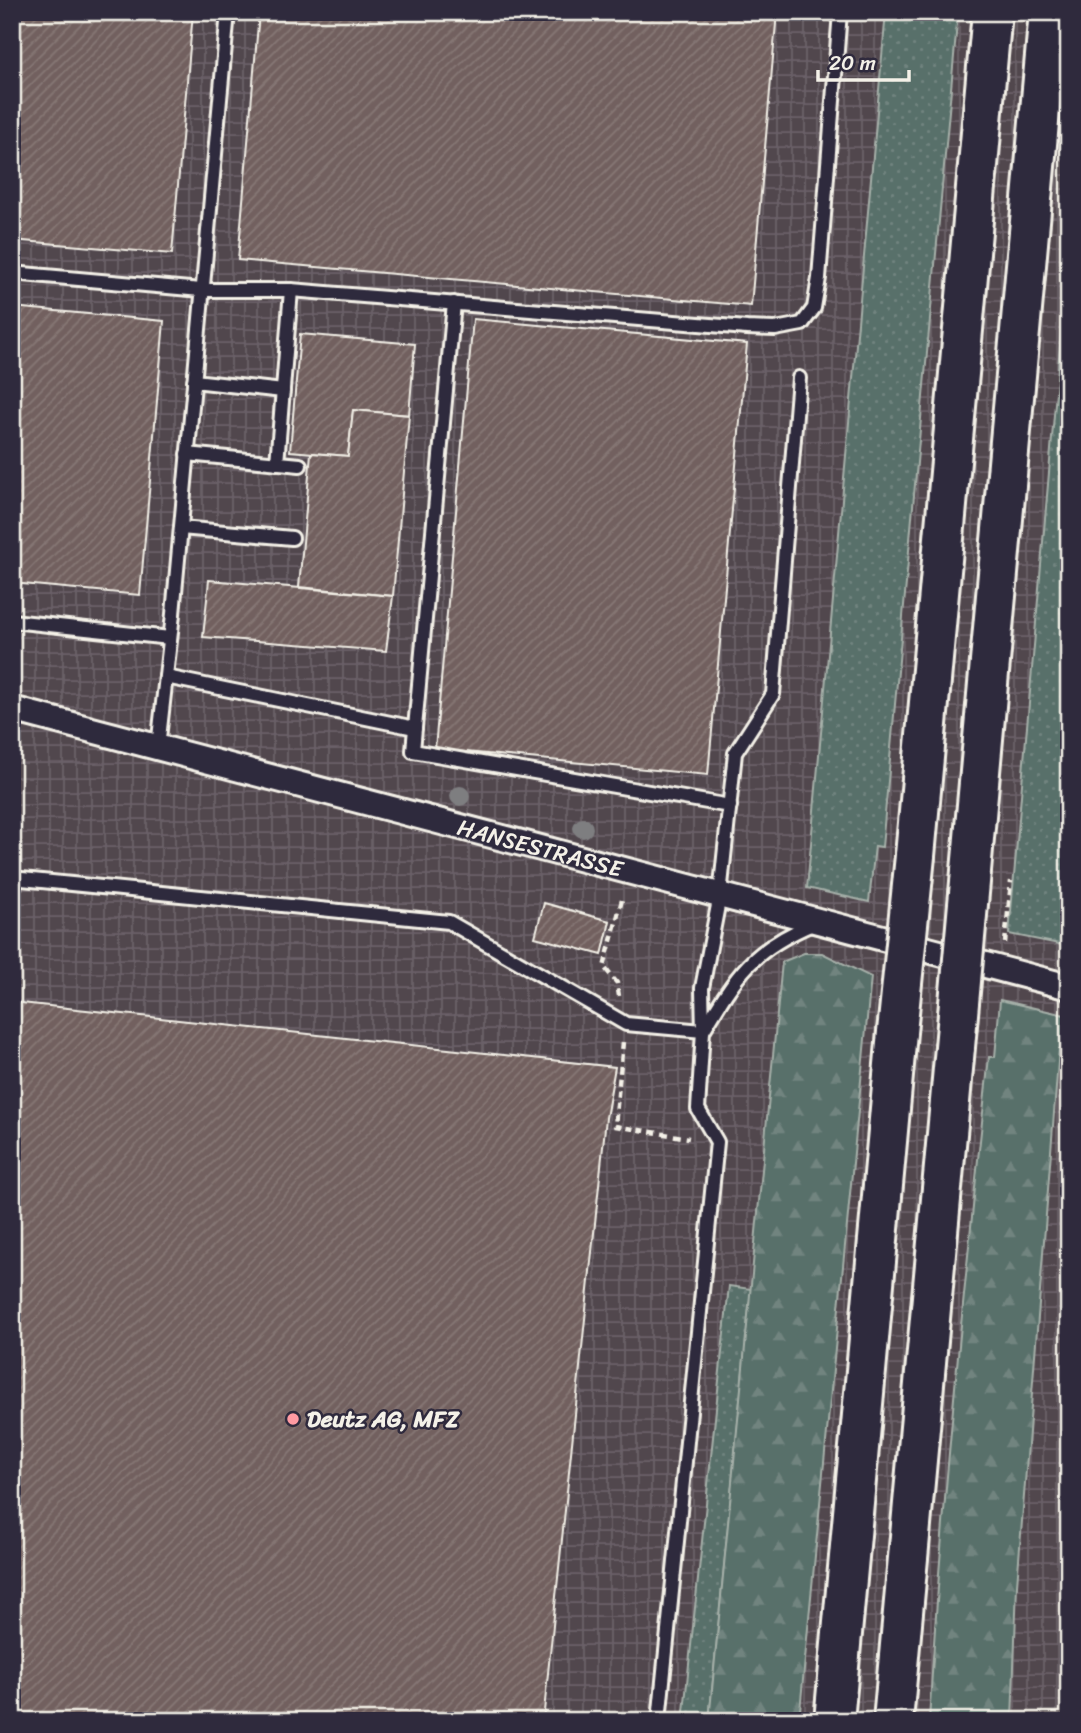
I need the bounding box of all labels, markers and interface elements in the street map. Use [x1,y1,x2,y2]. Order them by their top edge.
scale bar [818,38,909,82]
text: 20 m [829,44,876,82]
street label: HANSESTRASSE [453,806,628,890]
place label: Deutz AG, MFZ [307,1399,461,1440]
marker: Deutz AG, MFZ [285,1411,301,1427]

